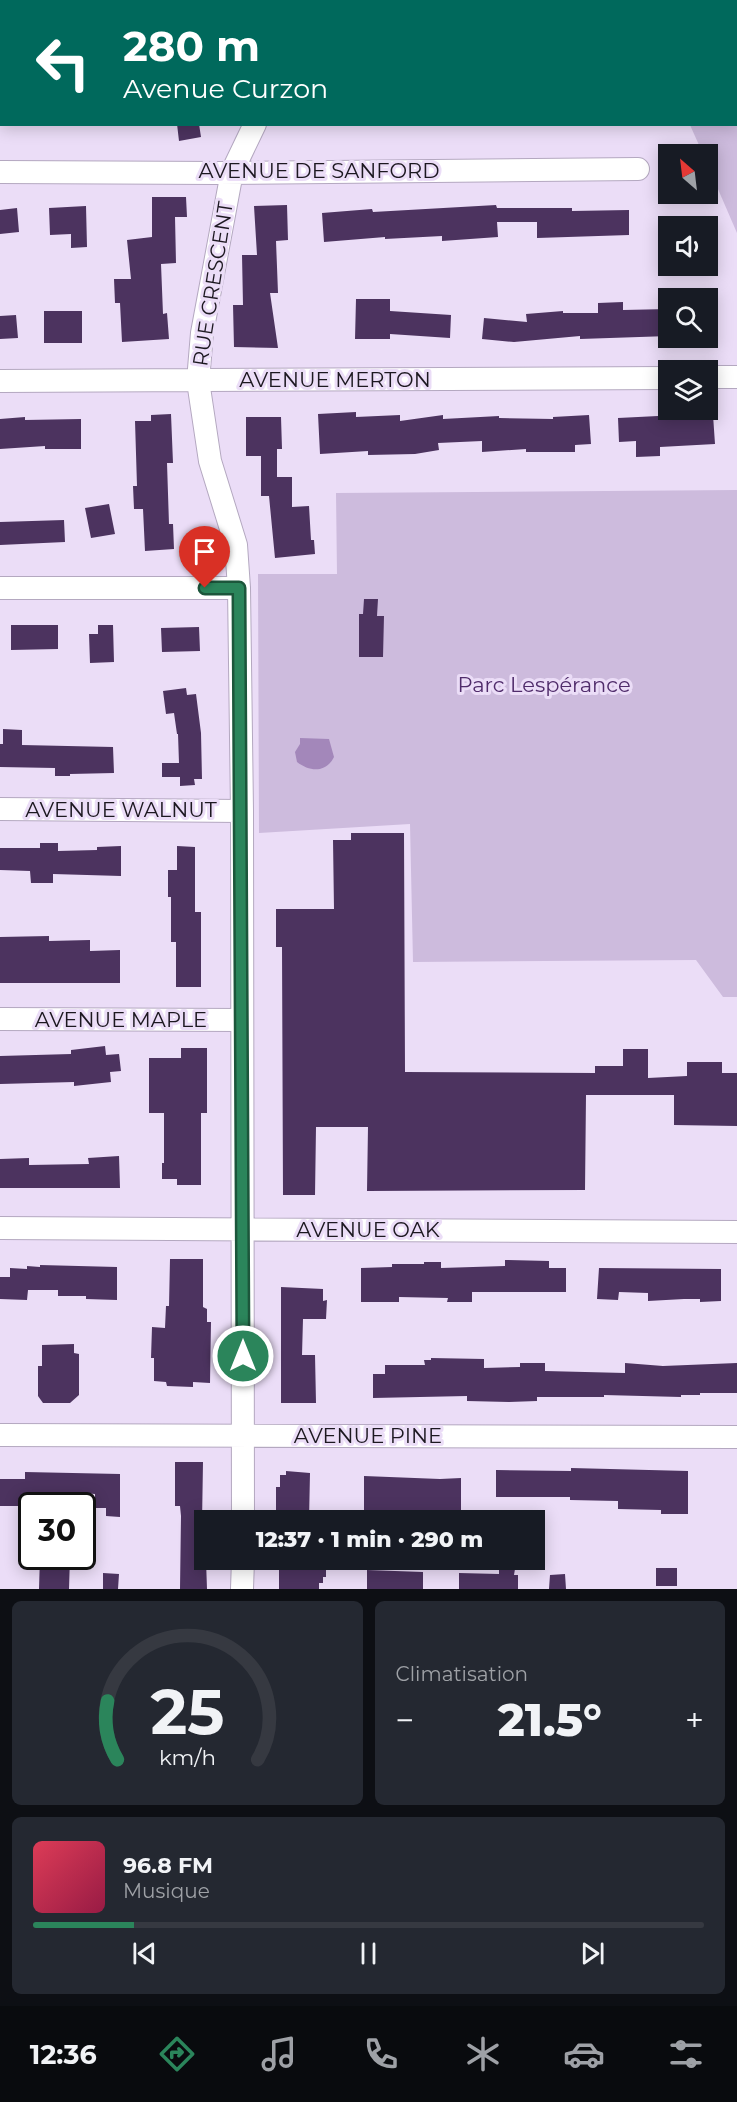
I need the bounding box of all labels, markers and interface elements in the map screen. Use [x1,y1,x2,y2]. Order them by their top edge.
text: 280 m [123,20,260,72]
icon: left [24,24,102,102]
text: Avenue Curzon [123,72,328,105]
north arrow [658,144,718,204]
map controls [658,144,718,420]
street label: AVENUE DE SANFORD [198,158,440,183]
street label: RUE CRESCENT [187,200,238,368]
button: sound [658,216,718,276]
button: search [658,288,718,348]
button: layers [658,360,718,420]
street label: AVENUE MERTON [239,367,431,392]
pin [179,526,230,588]
icon: arrive [188,535,221,568]
park label: Parc Lespérance [457,672,631,697]
street label: AVENUE WALNUT [25,797,217,822]
street label: AVENUE MAPLE [35,1007,207,1032]
street label: AVENUE OAK [296,1217,440,1242]
position arrow [211,1324,275,1388]
street label: AVENUE PINE [294,1423,442,1448]
speed limit sign: 30 [18,1492,96,1570]
text: 12:37 · 1 min · 290 m [256,1526,483,1553]
text: Climatisation [396,1662,528,1686]
text: 25 [150,1674,224,1750]
text: 21.5° [498,1692,602,1747]
text: − [396,1700,414,1740]
text: + [685,1700,704,1740]
text: km/h [159,1744,216,1770]
text: 96.8 FM [123,1852,213,1879]
text: Musique [123,1879,210,1903]
icon: previous [128,1937,161,1970]
icon: pause [352,1937,385,1970]
icon: next [576,1937,609,1970]
icon: directions [156,2033,198,2075]
icon: music [258,2033,300,2075]
icon: phone [360,2033,402,2075]
icon: climate [462,2033,504,2075]
icon: car [563,2033,605,2075]
icon: filters [665,2033,707,2075]
text: 12:36 [30,2038,97,2071]

